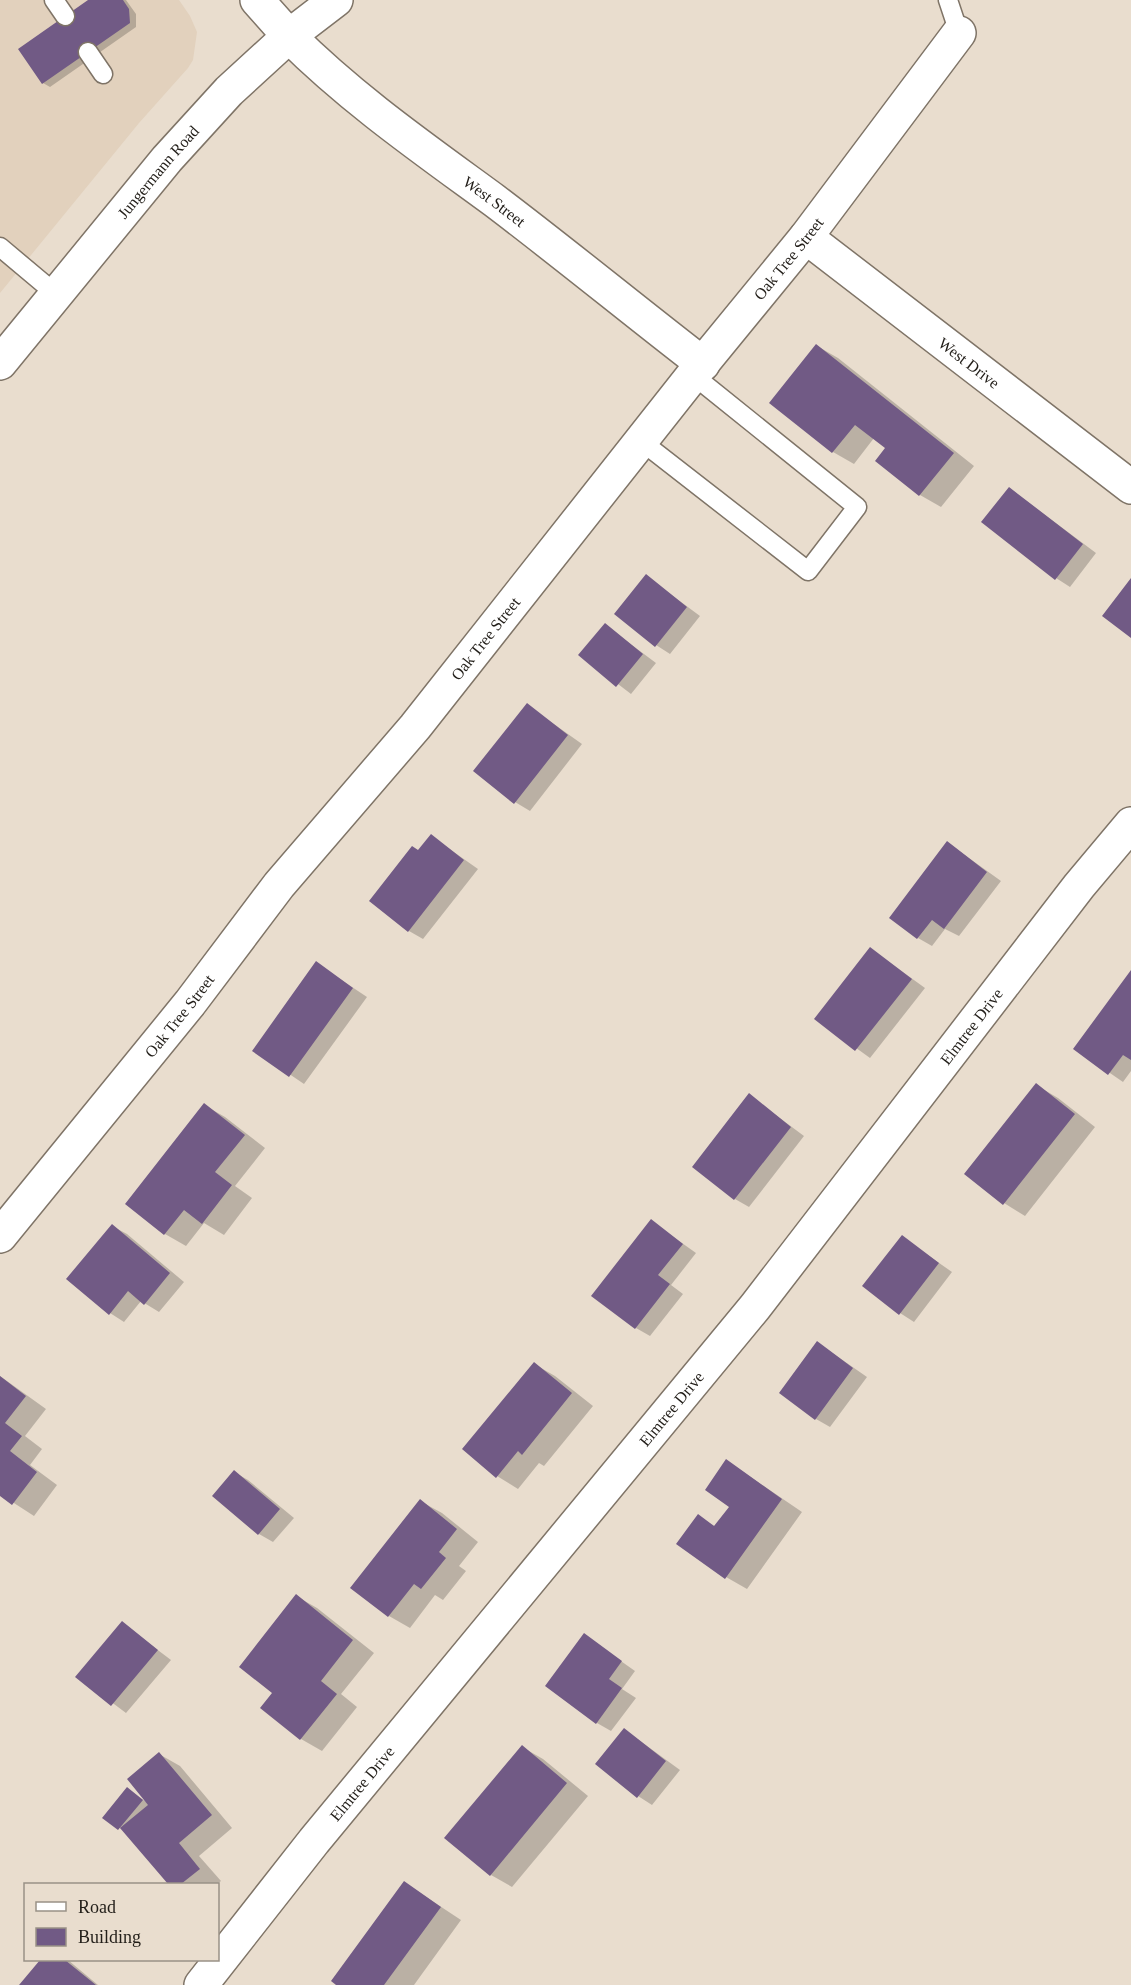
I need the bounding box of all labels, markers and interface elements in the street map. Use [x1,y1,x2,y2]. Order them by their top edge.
street label: Jungermann Road [114,122,202,222]
street label: West Street [460,173,529,230]
street label: Oak Tree Street [750,214,827,303]
street label: West Drive [935,334,1003,392]
street label: Oak Tree Street [448,593,524,683]
street label: Oak Tree Street [142,971,218,1061]
street label: Elmtree Drive [937,985,1006,1068]
street label: Elmtree Drive [636,1368,707,1449]
street label: Elmtree Drive [327,1743,398,1824]
legend [24,1883,219,1961]
text: Road [78,1897,116,1917]
text: Building [78,1927,141,1947]

